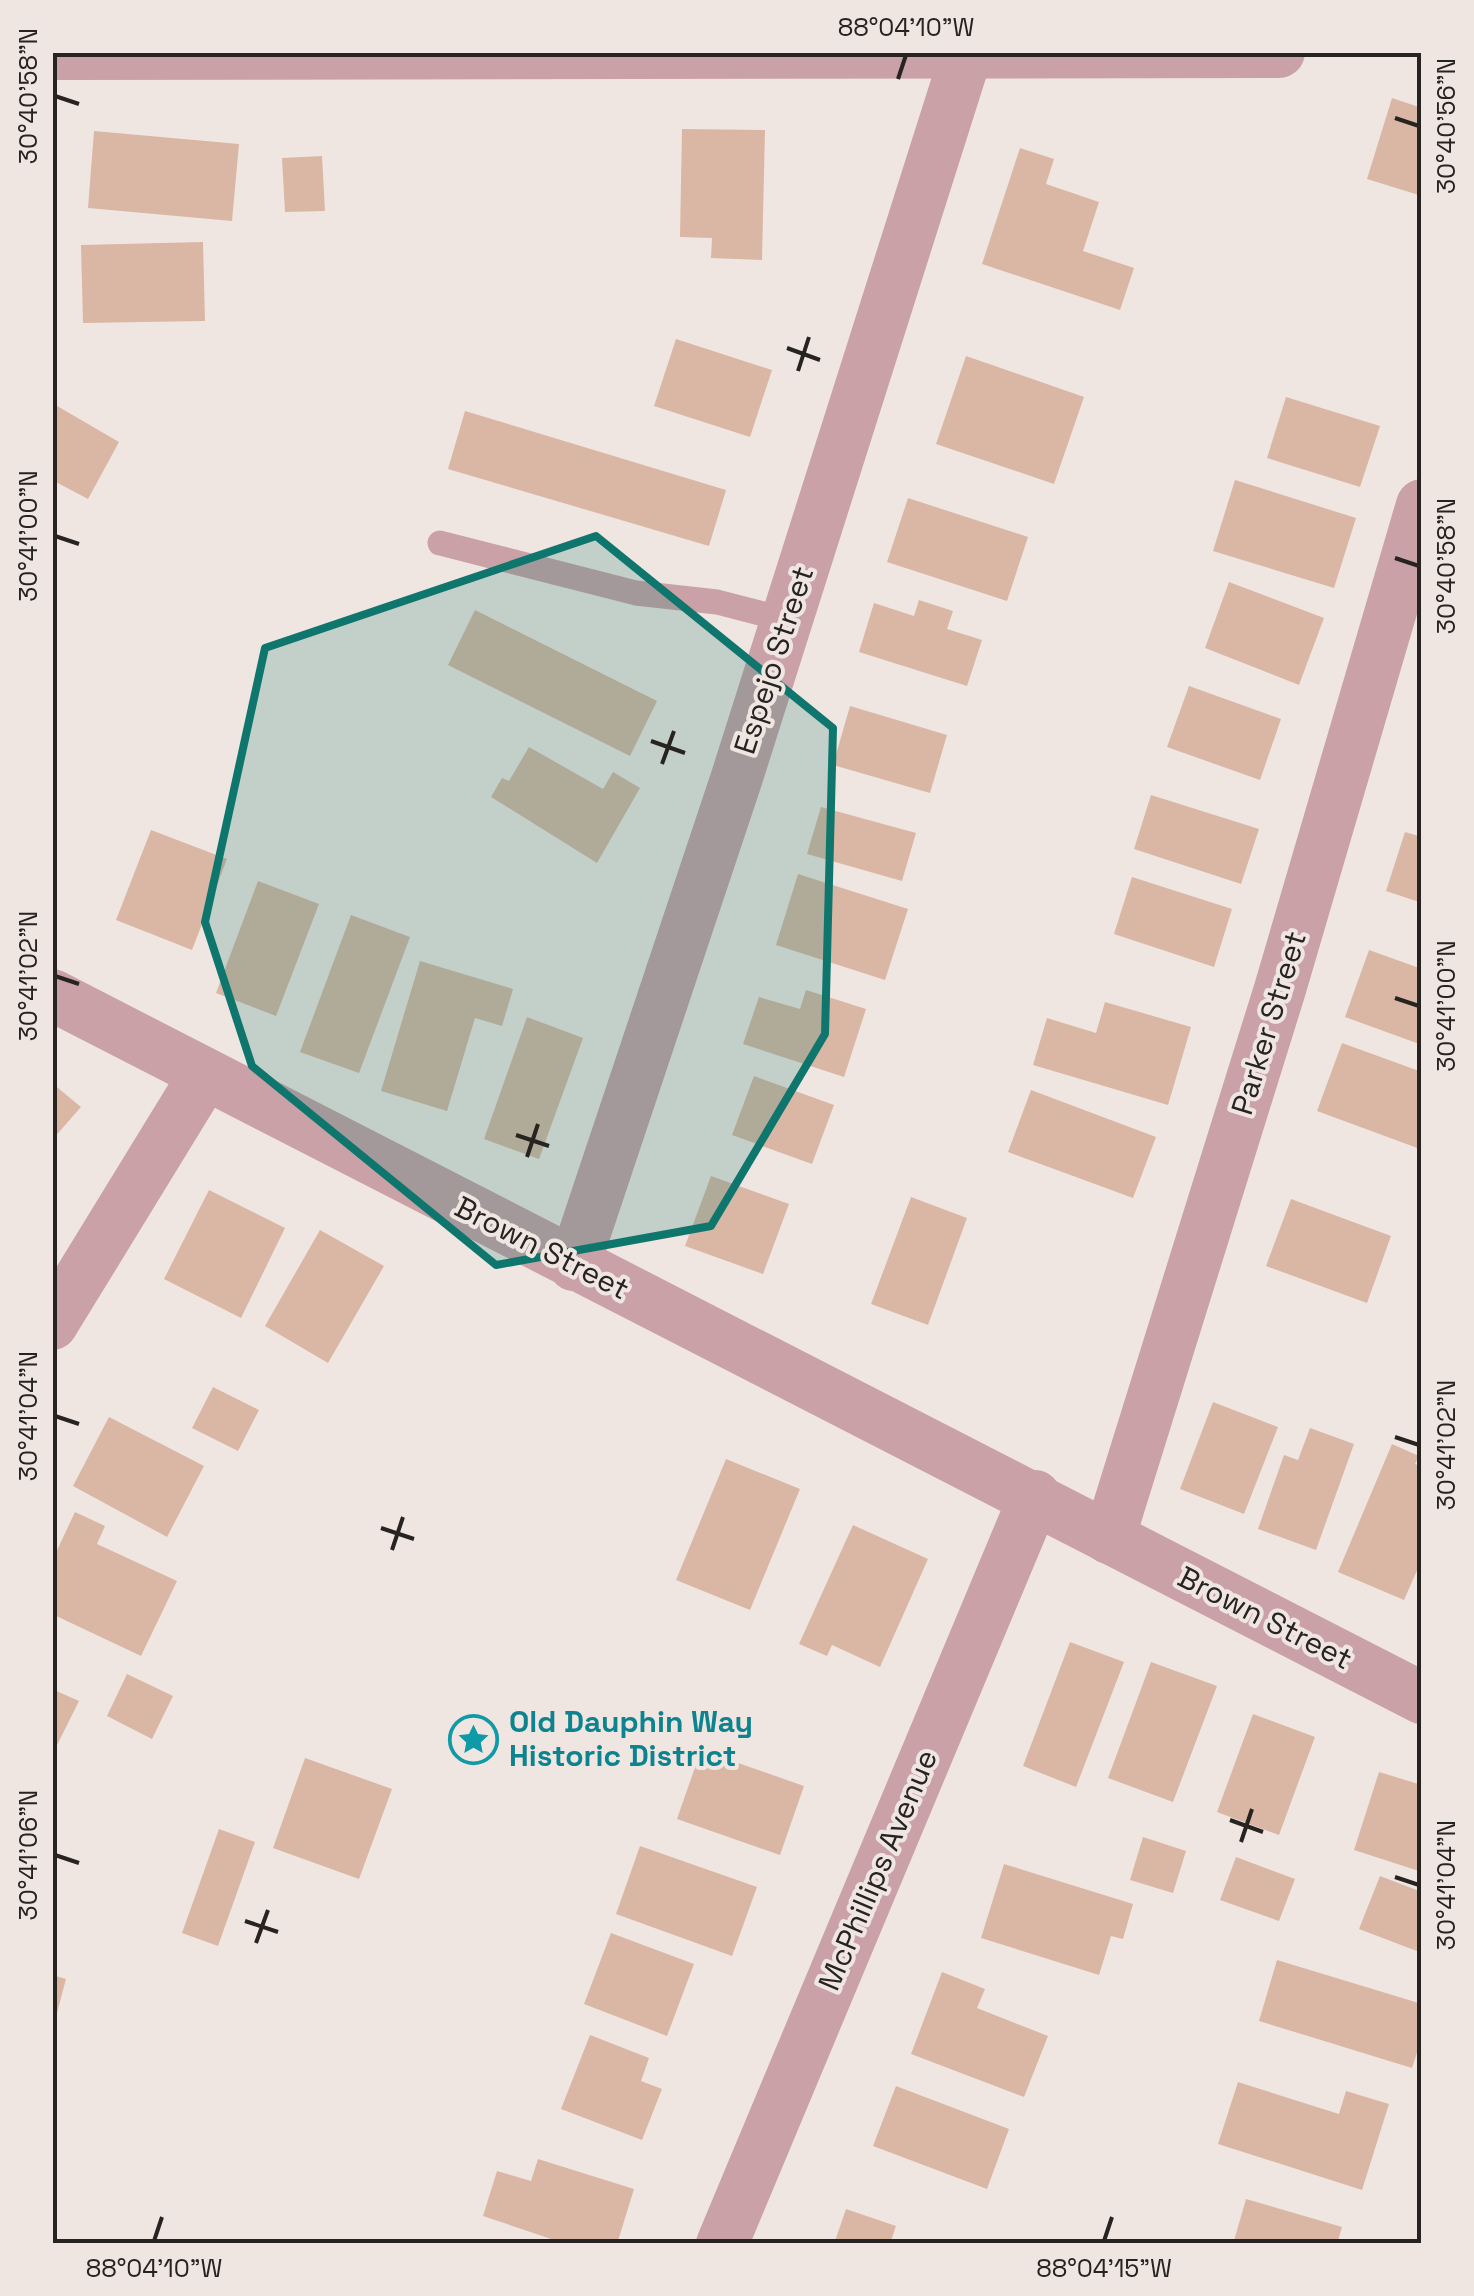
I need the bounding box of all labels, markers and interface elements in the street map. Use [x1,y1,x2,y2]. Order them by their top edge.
text: 88°04'10"W [838,11,974,43]
text: 30°40'58"N [12,28,44,164]
text: 30°40'56"N [1430,58,1462,194]
text: 30°41'00"N [12,470,44,602]
text: 30°40'58"N [1430,498,1462,634]
street label: Espejo Street [725,561,822,759]
text: 30°41'02"N [12,911,44,1041]
street label: Parker Street [1222,926,1315,1119]
text: 30°41'00"N [1430,940,1462,1072]
street label: Brown Street [448,1187,636,1308]
text: 30°41'04"N [12,1351,44,1481]
text: 30°41'02"N [1430,1380,1462,1510]
street label: Brown Street [1171,1557,1359,1678]
place label: Old Dauphin Way Historic District [509,1702,753,1775]
place icon: Old Dauphin Way Historic District [448,1713,500,1765]
street label: McPhillips Avenue [809,1743,946,1996]
text: 30°41'06"N [12,1790,44,1920]
text: 30°41'04"N [1430,1820,1462,1950]
text: 88°04'10"W [86,2252,222,2284]
text: 88°04'15"W [1036,2252,1172,2284]

